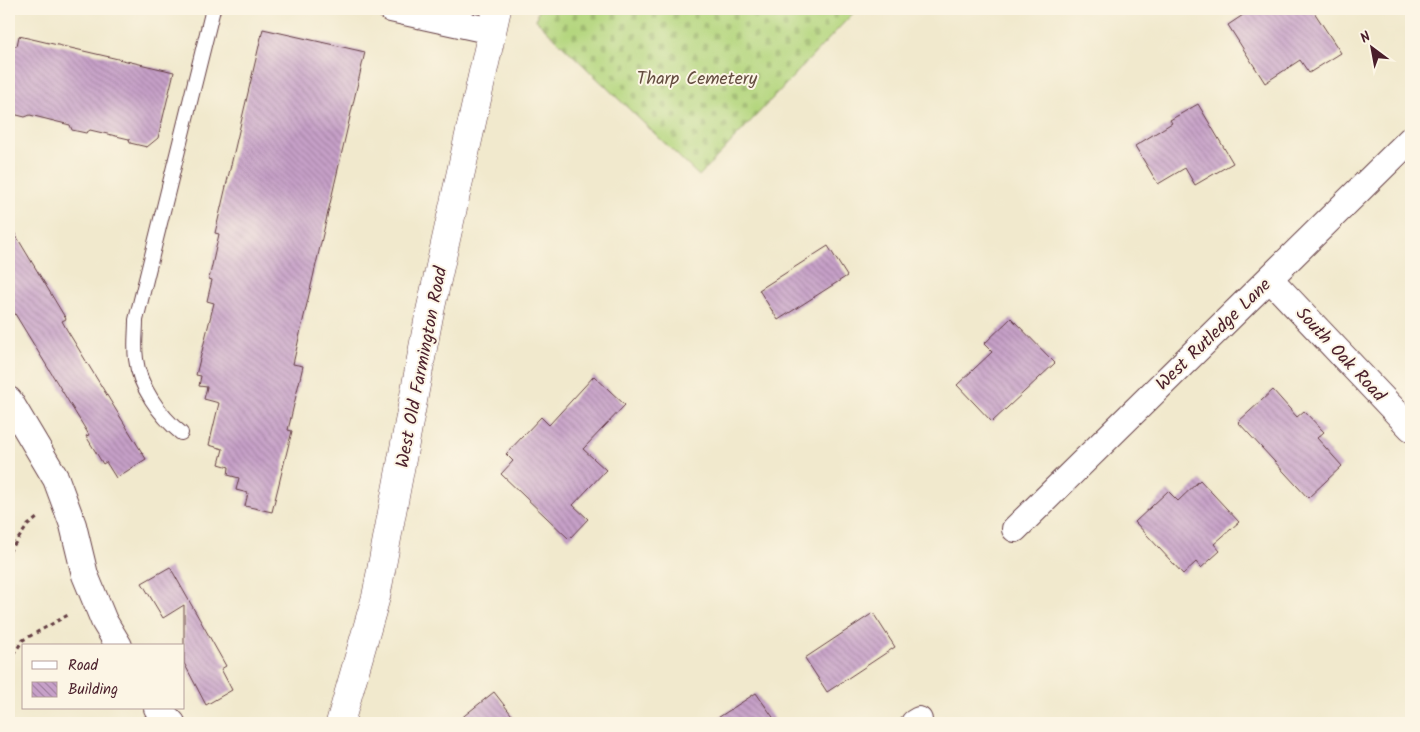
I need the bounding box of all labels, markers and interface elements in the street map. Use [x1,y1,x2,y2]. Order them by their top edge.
north arrow [1348,22,1398,72]
text: N [1356,26,1375,49]
park label: Tharp Cemetery [637,65,758,94]
street label: West Old Farmington Road [389,263,456,470]
street label: West Rutledge Lane [1149,272,1279,398]
street label: South Oak Road [1288,301,1393,410]
legend [22,644,185,710]
text: Road [68,654,99,678]
text: Building [68,678,118,702]

